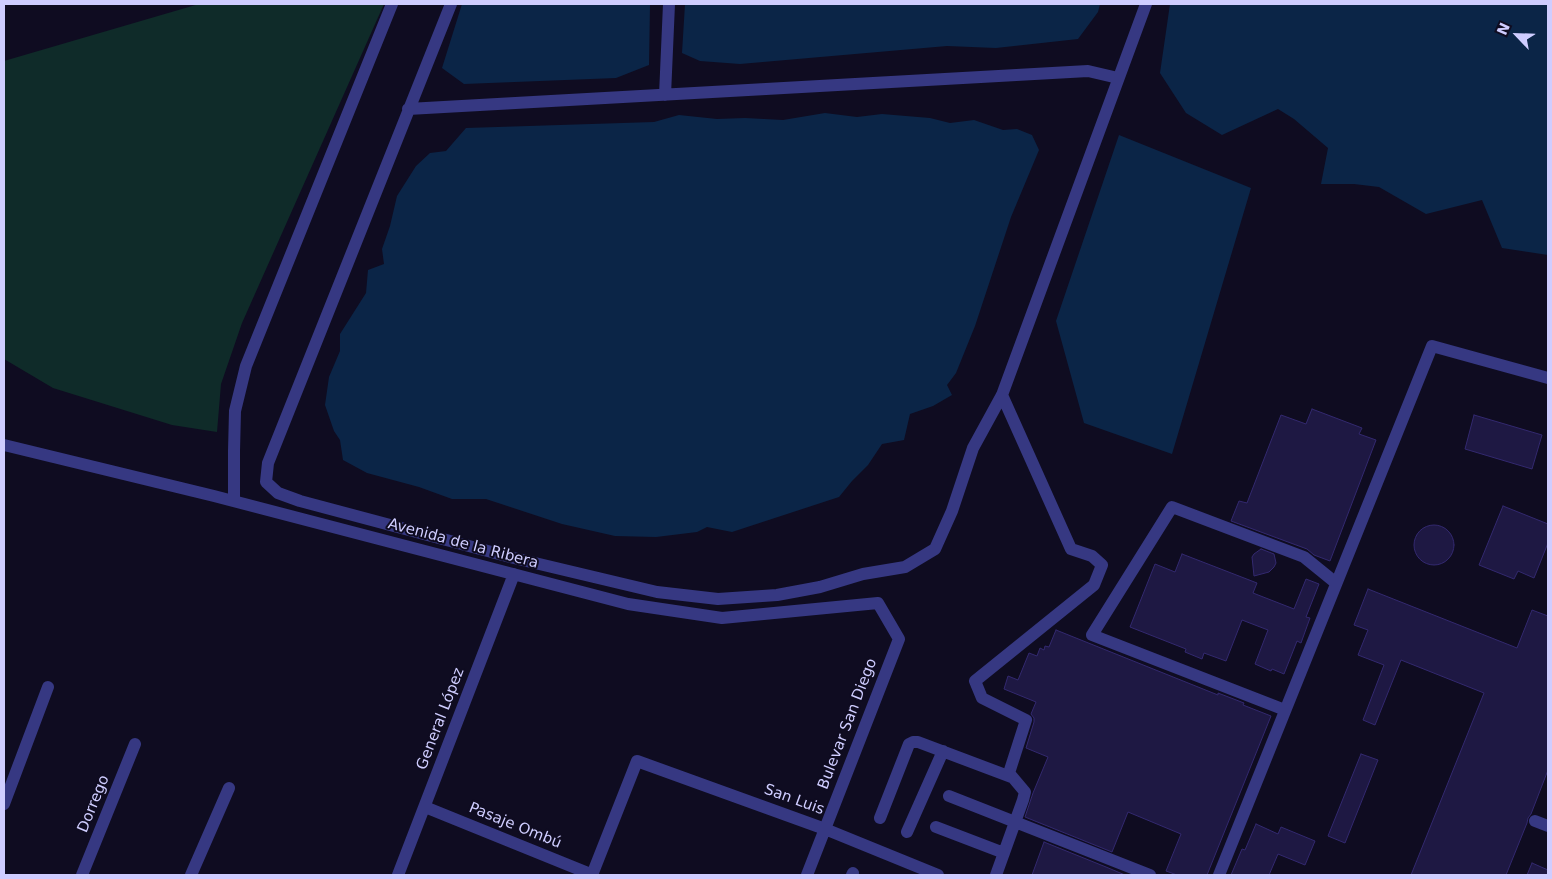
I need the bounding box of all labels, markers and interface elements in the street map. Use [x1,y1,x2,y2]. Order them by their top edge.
north arrow [1492,10,1542,60]
text: N [1494,20,1513,38]
street label: Avenida de la Ribera [386,515,540,573]
street label: Bulevar San Diego [815,656,881,792]
street label: General López [413,665,469,773]
street label: Dorrego [74,773,114,835]
street label: San Luis [762,781,826,819]
street label: Pasaje Ombú [466,799,564,853]

